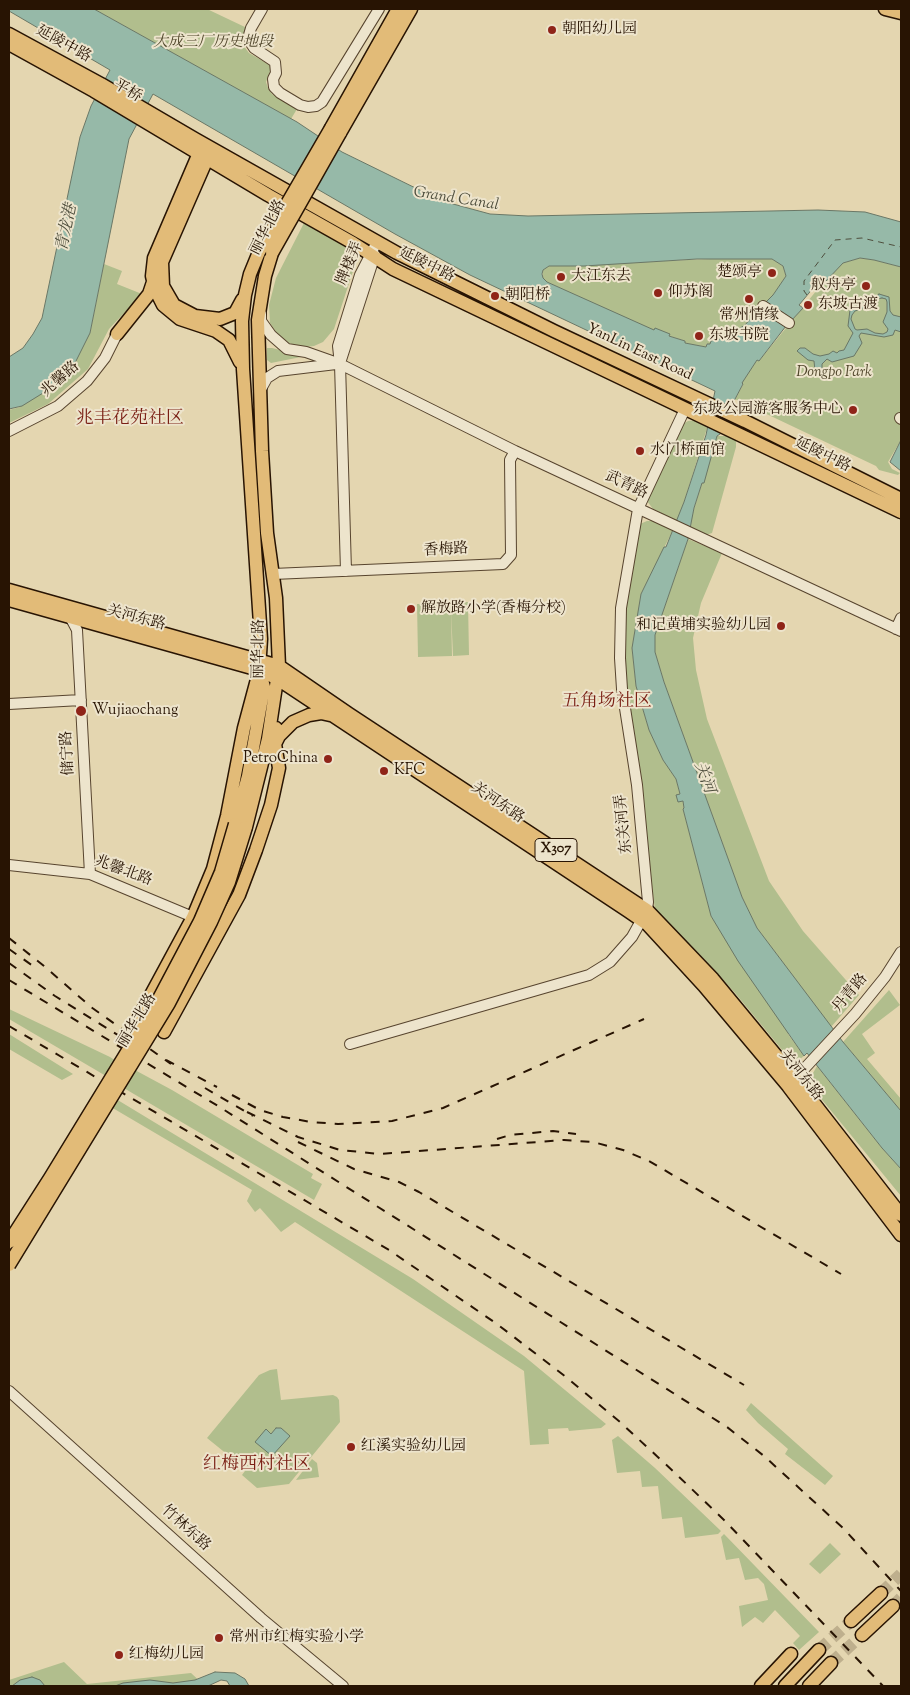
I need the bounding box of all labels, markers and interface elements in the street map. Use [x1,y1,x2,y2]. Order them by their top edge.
place label: 朝阳幼儿园 [562,21,637,39]
street label: 延陵中路 [32,23,94,67]
marker: 朝阳幼儿园 [546,24,558,36]
park label: 大成三厂历史地段 [153,34,273,52]
street label: 平桥 [110,77,144,107]
water label: Grand Canal [412,184,500,216]
street label: 丽华北路 [247,197,291,259]
water label: 青龙港 [54,203,82,253]
street label: 牌楼弄 [334,240,368,288]
street label: 延陵中路 [395,245,457,287]
place label: 楚颂亭 [717,264,762,282]
marker: 楚颂亭 [766,267,778,279]
place label: 大江东去 [571,268,631,286]
marker: 大江东去 [555,271,567,283]
place label: 舣舟亭 [811,277,856,295]
marker: 舣舟亭 [860,280,872,292]
place label: 仰苏阁 [668,284,713,302]
place label: 朝阳桥 [505,287,550,305]
marker: 仰苏阁 [652,287,664,299]
marker: 朝阳桥 [489,290,501,302]
marker: 常州情缘 [743,293,755,305]
place label: 东坡古渡 [818,296,878,314]
marker: 东坡古渡 [802,299,814,311]
place label: 常州情缘 [719,307,779,325]
street label: YanLin East Road [583,321,695,385]
place label: 东坡书院 [709,327,769,345]
marker: 东坡书院 [693,330,705,342]
street label: 兆馨路 [38,358,84,402]
park label: Dongpo Park [796,364,872,382]
place label: 东坡公园游客服务中心 [693,401,843,419]
marker: 东坡公园游客服务中心 [847,404,859,416]
district label: 兆丰花苑社区 [76,409,184,431]
street label: 延陵中路 [791,435,853,477]
place label: 水门桥面馆 [650,442,725,460]
marker: 水门桥面馆 [634,445,646,457]
street label: 武青路 [602,468,650,504]
street label: 香梅路 [423,541,469,561]
place label: 解放路小学(香梅分校) [421,600,566,618]
street label: 关河东路 [105,603,167,635]
marker: 解放路小学(香梅分校) [405,603,417,615]
place label: 和记黄埔实验幼儿园 [636,617,771,635]
street label: 丽华北路 [250,619,270,679]
marker: 和记黄埔实验幼儿园 [775,620,787,632]
district label: 五角场社区 [562,692,652,714]
place label: Wujiaochang [92,702,178,720]
marker: Wujiaochang [74,704,88,718]
street label: 储宁路 [59,730,79,776]
place label: PetroChina [243,750,318,768]
marker: PetroChina [322,753,334,765]
water label: 关河 [689,760,717,796]
place label: KFC [394,762,425,780]
marker: KFC [378,765,390,777]
street label: 关河东路 [467,780,527,828]
street label: 东关河弄 [613,793,637,855]
road number: X307 [535,838,577,862]
street label: 兆馨北路 [92,853,154,891]
street label: 丹青路 [830,971,872,1017]
street label: 丽华北路 [115,991,161,1051]
street label: 关河东路 [774,1047,826,1105]
place label: 红溪实验幼儿园 [361,1438,466,1456]
marker: 红溪实验幼儿园 [345,1441,357,1453]
district label: 红梅西村社区 [203,1455,311,1477]
street label: 竹林东路 [157,1502,213,1556]
place label: 常州市红梅实验小学 [229,1629,364,1647]
marker: 常州市红梅实验小学 [213,1632,225,1644]
place label: 红梅幼儿园 [129,1646,204,1664]
marker: 红梅幼儿园 [113,1649,125,1661]

